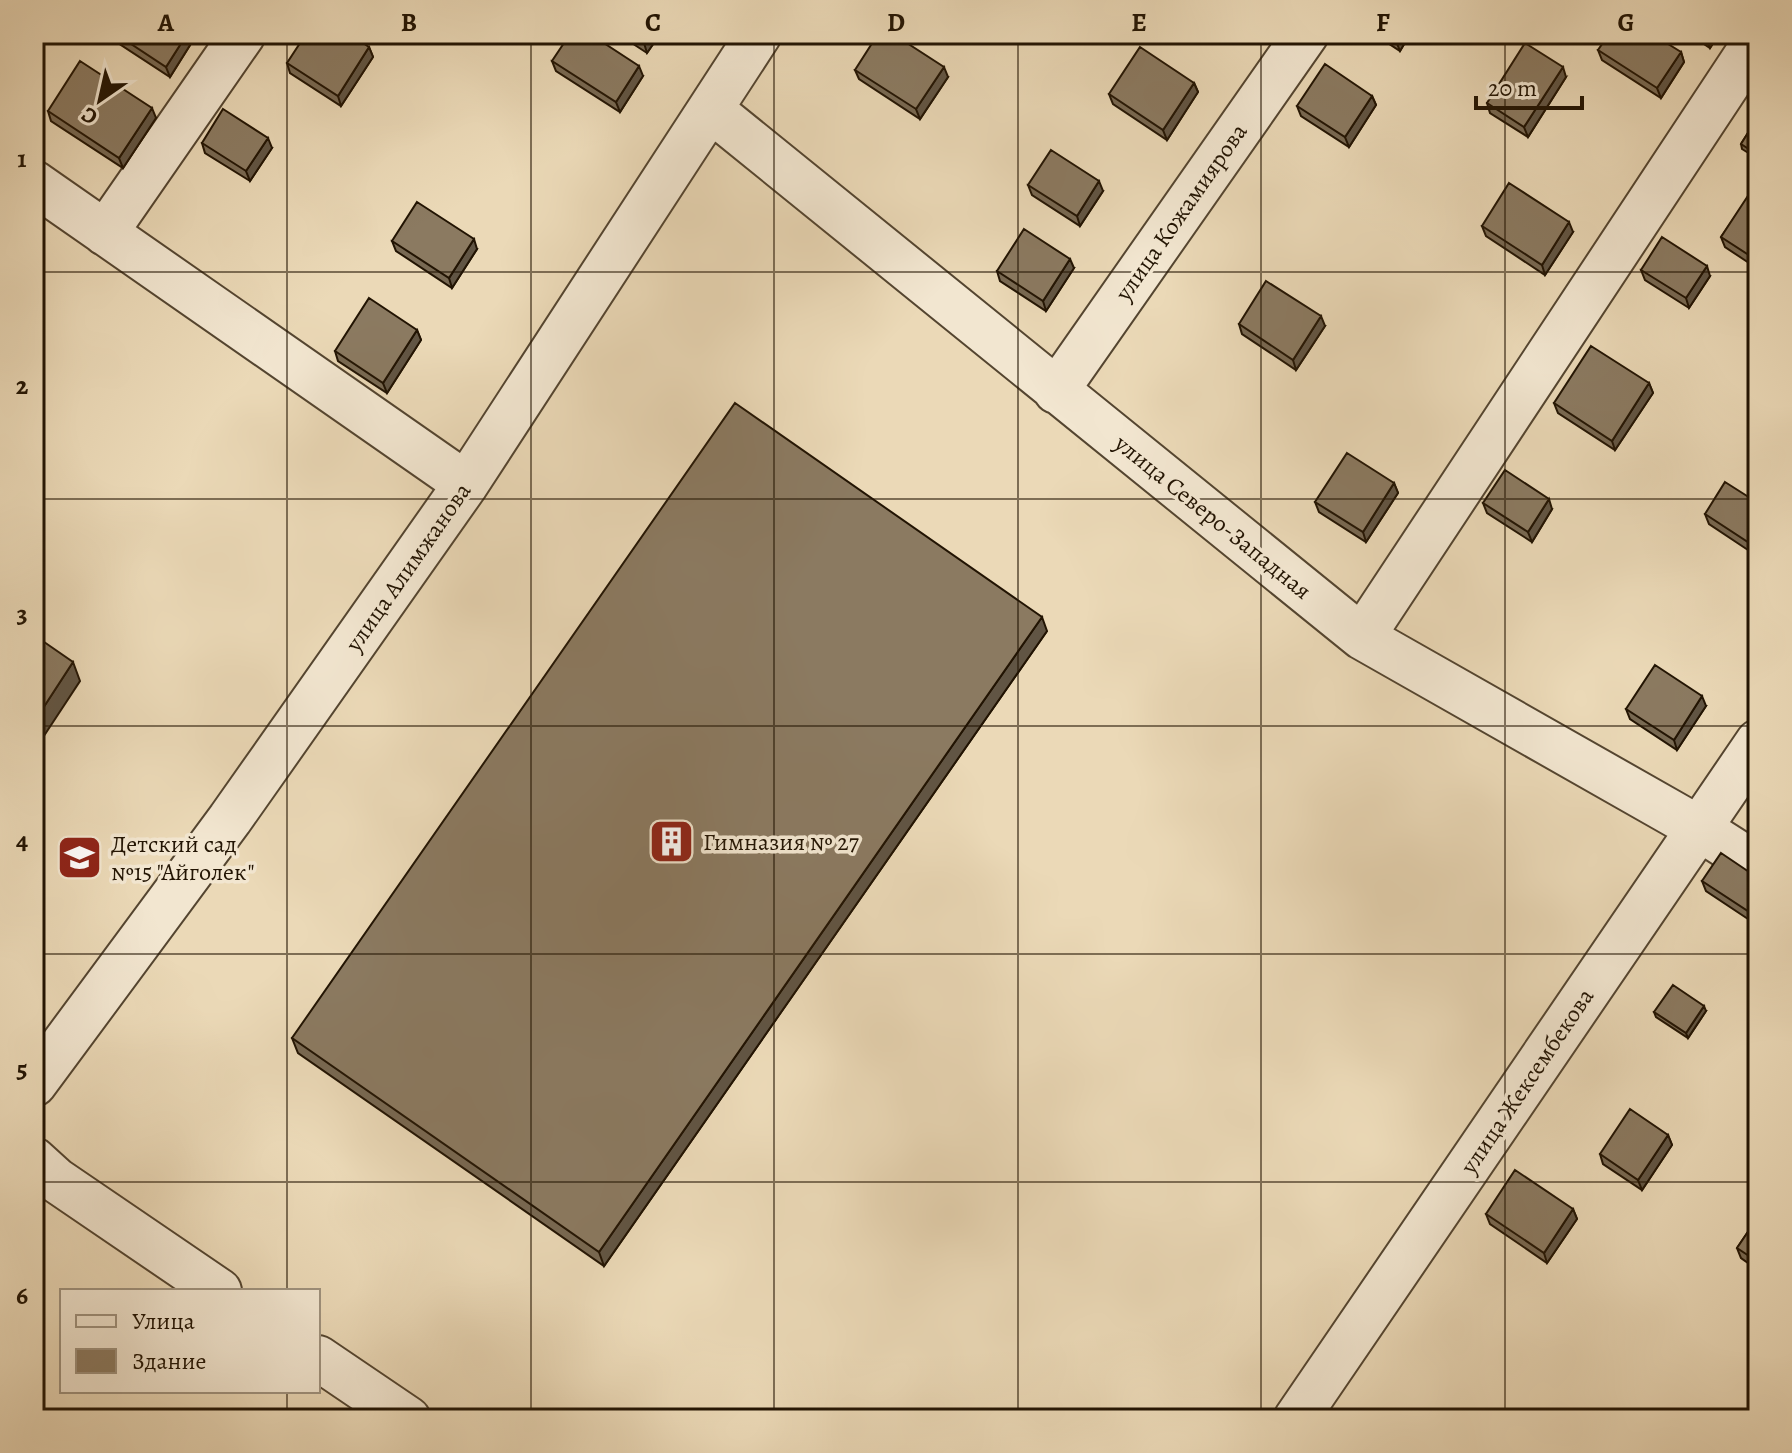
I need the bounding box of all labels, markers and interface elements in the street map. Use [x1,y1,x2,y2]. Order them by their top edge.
text: A [157,5,175,40]
text: B [401,5,417,40]
text: C [645,5,661,40]
text: D [887,5,905,40]
text: E [1131,5,1147,40]
text: F [1376,5,1390,40]
text: G [1617,5,1635,40]
north arrow [60,60,140,140]
scale bar [1476,60,1582,110]
text: 20 m [1488,72,1537,104]
text: С [75,100,103,132]
street label: улица Кожамиярова [1107,117,1254,308]
text: 1 [17,141,27,176]
text: 2 [16,368,29,403]
street label: улица Северо-Западная [1107,427,1318,606]
street label: улица Алимжанова [337,476,478,659]
text: 3 [16,596,28,631]
building icon: Гимназия № 27 [648,818,696,866]
text: 4 [16,823,28,858]
place label: Гимназия № 27 [703,826,860,858]
place label: Детский сад №15 "Айголек" [111,828,255,888]
school or university icon: Детский сад №15 "Айголек" [56,834,104,882]
street label: улица Жексембекова [1452,982,1601,1181]
text: 5 [16,1051,28,1086]
text: 6 [16,1278,28,1313]
legend [60,1289,320,1393]
text: Улица [132,1305,195,1337]
text: Здание [132,1345,207,1377]

